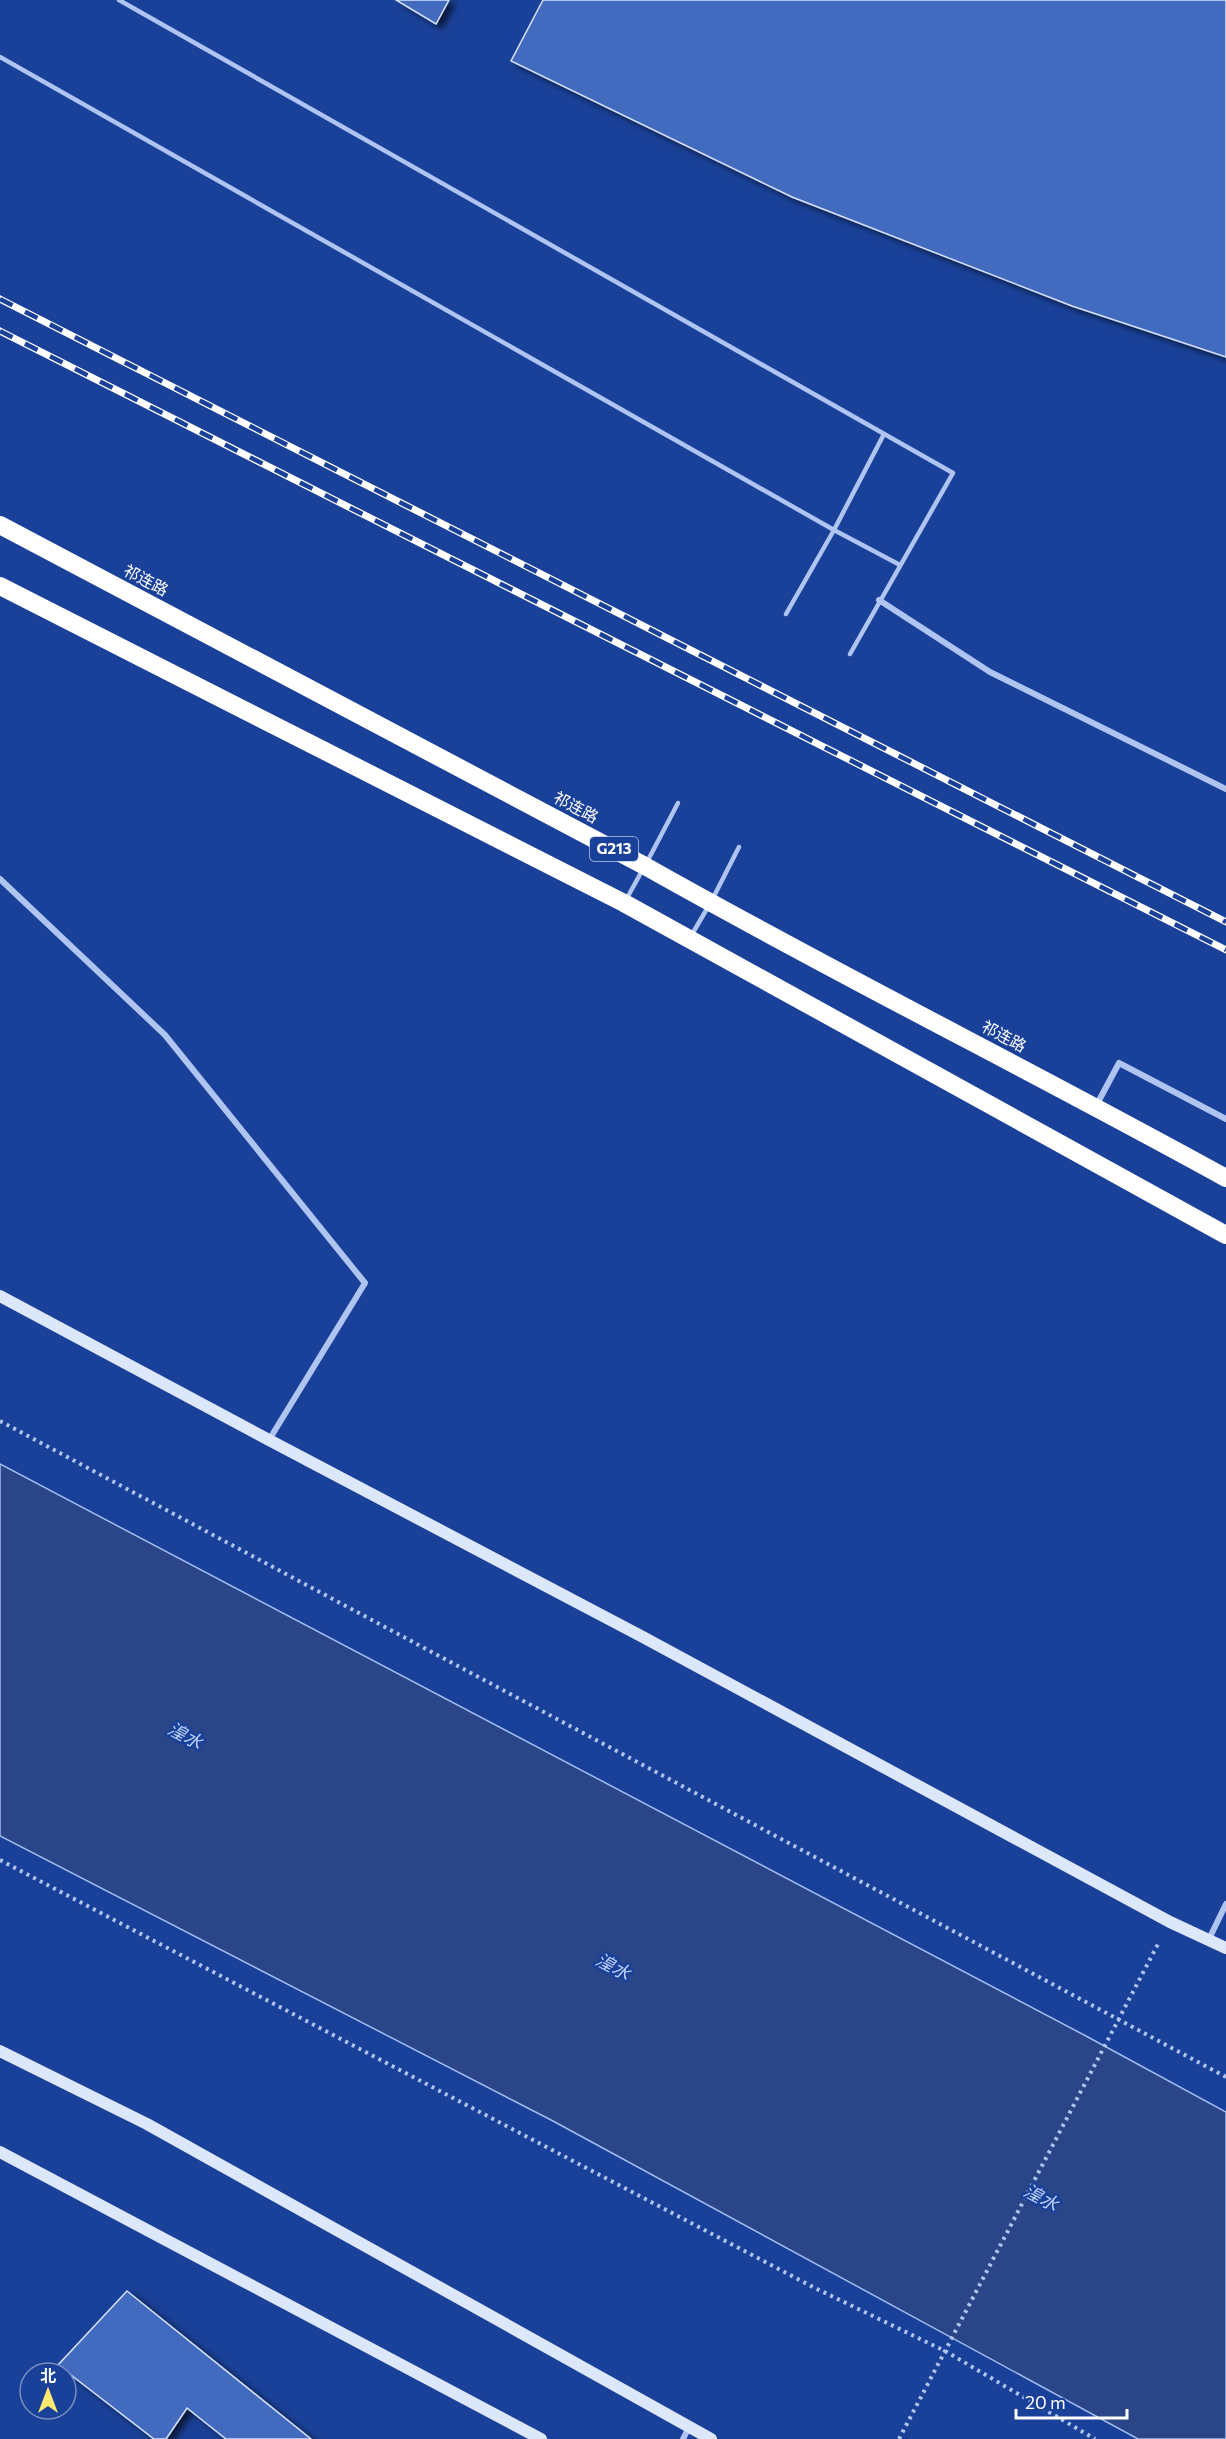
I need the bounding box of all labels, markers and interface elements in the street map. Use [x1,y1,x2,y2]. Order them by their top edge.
street label: 祁连路 [121,560,172,599]
street label: 祁连路 [551,787,602,826]
road number: G213 [590,837,638,861]
street label: 祁连路 [979,1016,1030,1055]
water label: 湟水 [164,1717,207,1754]
water label: 湟水 [592,1948,635,1985]
water label: 湟水 [1020,2179,1063,2216]
north arrow [18,2361,78,2421]
text: 北 [40,2366,56,2385]
scale bar [1016,2382,1127,2420]
text: 20 m [1025,2391,1066,2413]

